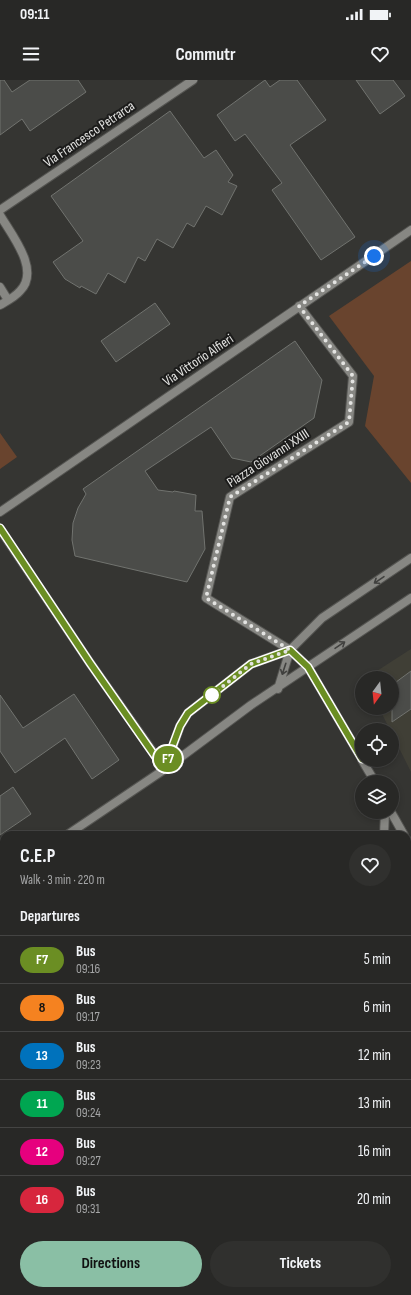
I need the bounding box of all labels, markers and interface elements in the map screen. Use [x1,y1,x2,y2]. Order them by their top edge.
text: 09:11 [20,5,49,24]
icon: menu [20,43,42,65]
icon: heart [369,43,391,65]
text: Commutr [175,44,236,65]
street label: Via Francesco Petrarca [40,97,138,171]
your location [364,246,384,266]
street label: Via Vittorio Alfieri [159,330,237,390]
street label: Piazza Giovanni XXIII [224,425,312,491]
one-way arrow [374,576,385,584]
one-way arrow [334,641,345,649]
one-way arrow [280,663,287,676]
north arrow [355,671,399,715]
map controls [355,671,399,819]
unlabelled marker [203,686,221,704]
button: locate [355,723,399,767]
line badge: F7 [150,746,186,772]
text: F7 [162,750,174,767]
button: layers [355,775,399,819]
button: heart [349,844,391,886]
text: C.E.P [20,845,55,868]
text: Walk · 3 min · 220 m [20,872,105,888]
text: Departures [20,907,80,926]
text: Bus [76,942,95,961]
text: 5 min [364,950,391,969]
text: F7 [36,951,48,968]
text: 09:16 [76,961,100,977]
text: Bus [76,990,95,1009]
text: 6 min [363,998,391,1017]
text: 8 [39,999,45,1016]
text: 09:17 [76,1009,100,1025]
text: Bus [76,1038,95,1057]
text: 12 min [358,1046,391,1065]
text: 13 [36,1047,48,1064]
text: 09:23 [76,1057,101,1073]
text: Bus [76,1086,95,1105]
text: 13 min [358,1094,391,1113]
text: 11 [37,1095,47,1112]
text: 09:24 [76,1105,101,1121]
text: Bus [76,1134,95,1153]
text: 16 min [358,1142,391,1161]
text: 12 [36,1143,48,1160]
text: 09:27 [76,1153,101,1169]
text: Bus [76,1182,95,1201]
text: 20 min [357,1190,391,1209]
text: 16 [36,1191,48,1208]
text: 09:31 [76,1201,100,1217]
button: Directions [20,1241,202,1287]
button: Tickets [210,1241,391,1287]

